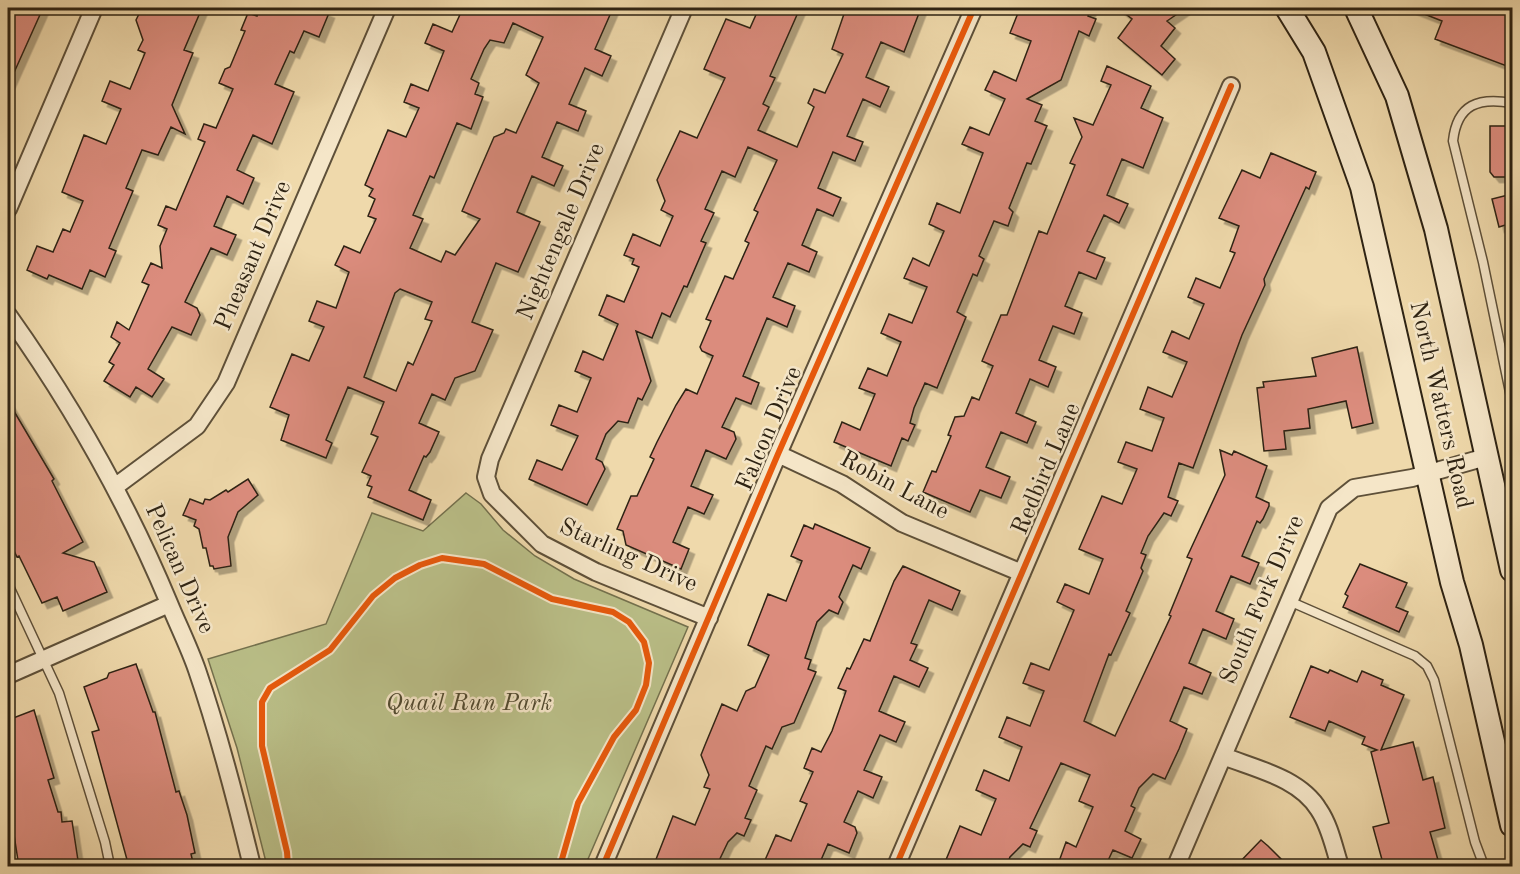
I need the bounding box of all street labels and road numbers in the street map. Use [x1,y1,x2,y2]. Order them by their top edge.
street label: Nightengale Drive [514,140,610,324]
street label: Pheasant Drive [212,178,296,334]
street label: North Watters Road [1404,299,1476,511]
street label: Falcon Drive [733,363,807,495]
street label: Redbird Lane [1008,400,1086,538]
street label: Robin Lane [836,447,952,525]
street label: Pelican Drive [140,501,218,637]
street label: South Fork Drive [1217,512,1309,688]
street label: Starling Drive [555,515,701,597]

